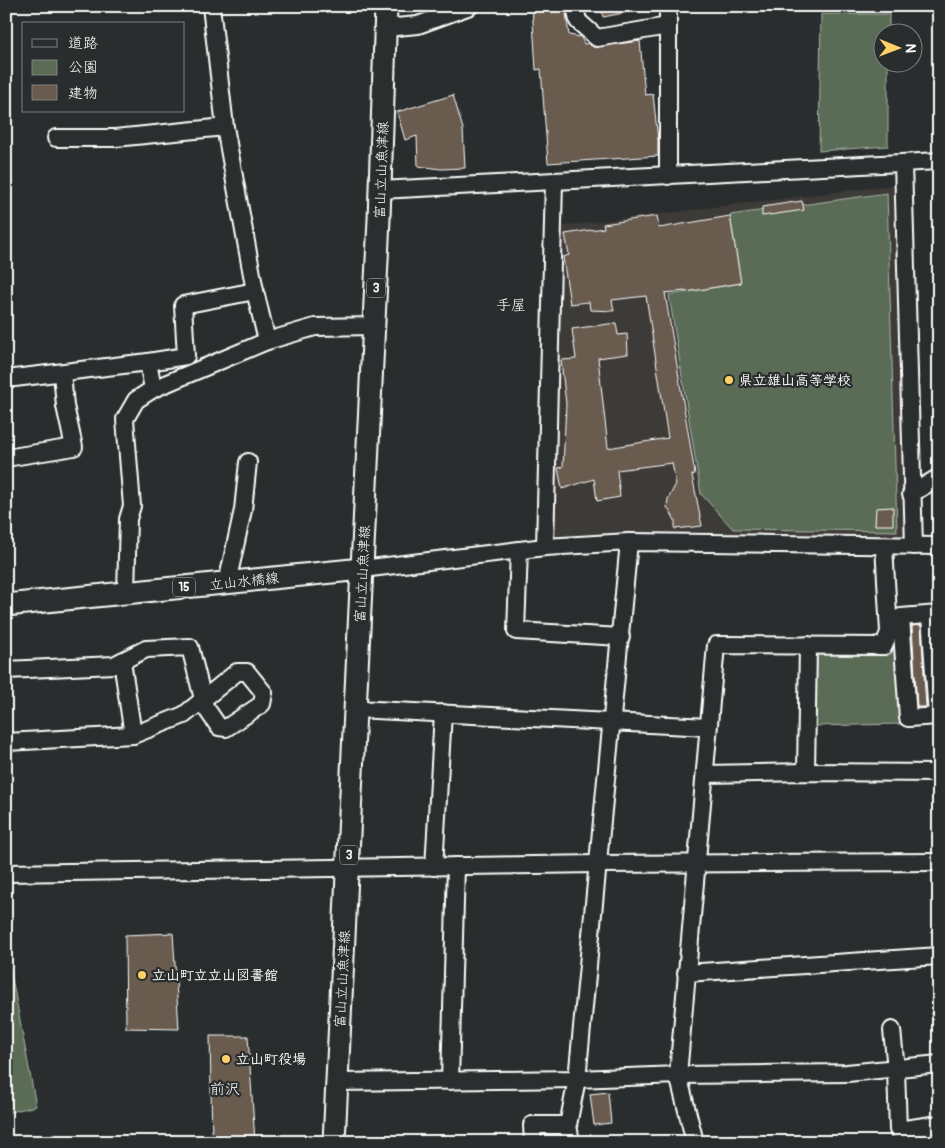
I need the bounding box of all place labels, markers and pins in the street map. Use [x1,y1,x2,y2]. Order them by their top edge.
place label: 県立雄山高等学校 [739,372,851,389]
marker: 県立雄山高等学校 [723,374,735,386]
place label: 立山町立立山図書館 [152,967,278,984]
marker: 立山町立立山図書館 [136,969,148,981]
place label: 立山町役場 [236,1051,306,1068]
marker: 立山町役場 [220,1053,232,1065]

